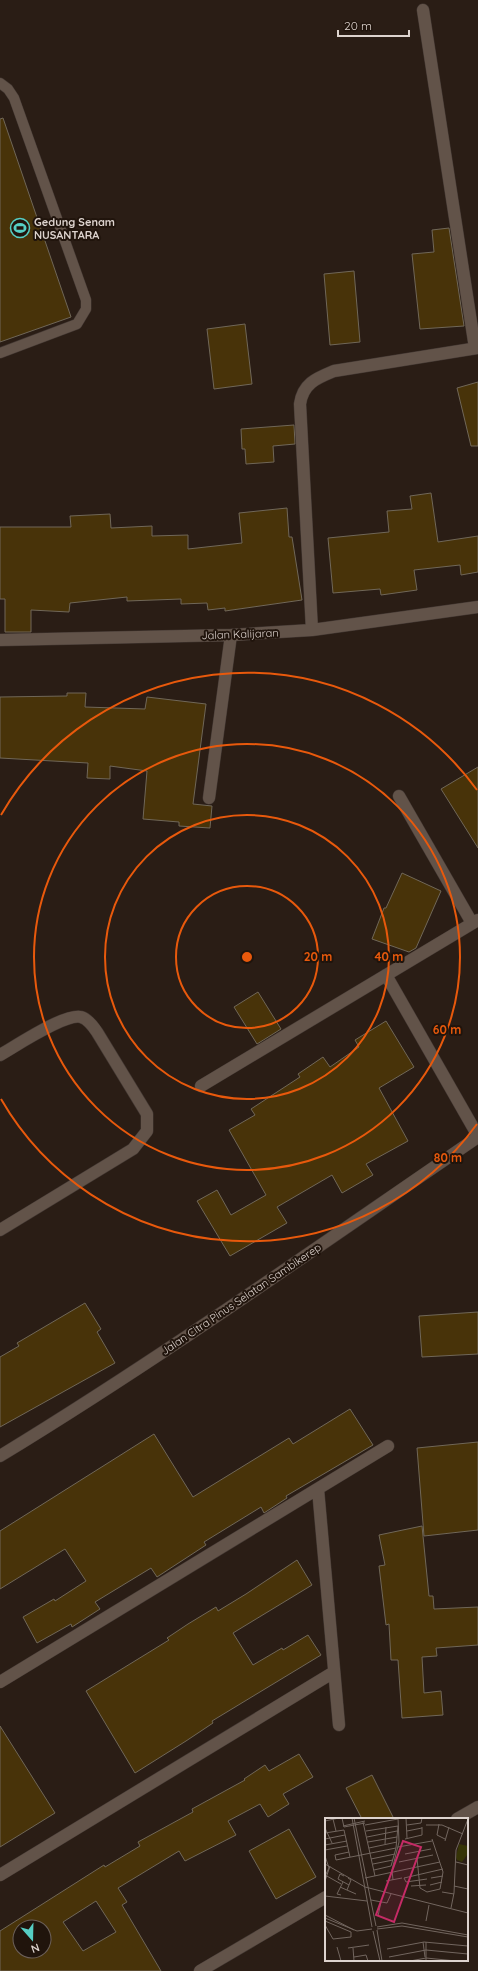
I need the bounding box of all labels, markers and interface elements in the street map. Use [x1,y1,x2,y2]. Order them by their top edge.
scale bar [338,12,409,38]
text: 20 m [344,18,372,33]
place label: Gedung Senam NUSANTARA [34,215,115,242]
sports icon: Gedung Senam NUSANTARA [9,217,31,239]
street label: Jalan Kalijaran [201,626,279,642]
text: 20 m [304,949,332,964]
text: 40 m [375,949,403,964]
centre of rings [240,950,254,964]
text: 60 m [433,1022,461,1037]
text: 80 m [434,1150,462,1165]
street label: Jalan Citra Pinus Selatan Sambikerep [158,1240,324,1358]
inset map [325,1818,468,1961]
north arrow [12,1919,52,1959]
text: N [29,1940,42,1956]

